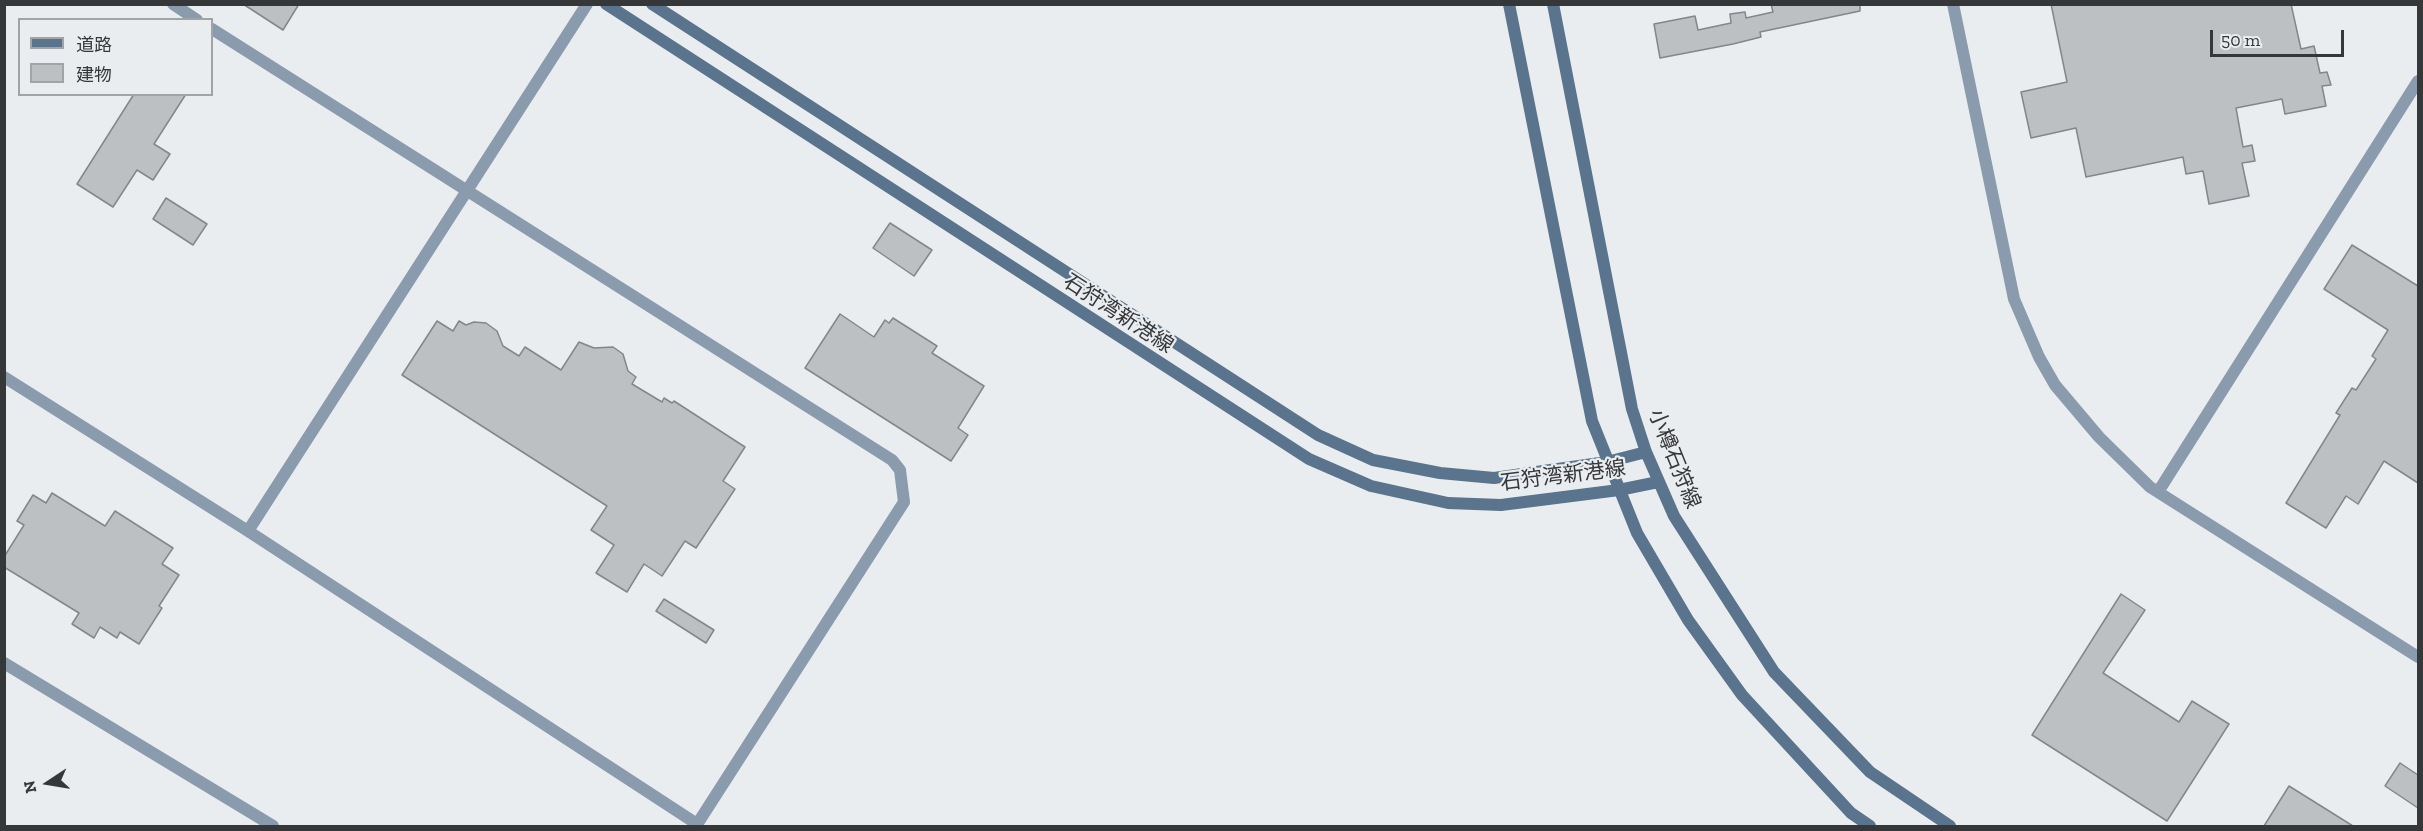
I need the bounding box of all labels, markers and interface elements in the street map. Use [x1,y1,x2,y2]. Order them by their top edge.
legend [18,18,213,96]
scale bar [2213,18,2346,56]
text: 50 m [2221,29,2260,51]
text: 道路 [76,34,112,56]
text: 建物 [76,64,112,86]
street label: 石狩湾新港線 [1058,269,1178,359]
street label: 小樽石狩線 [1643,406,1705,512]
street label: 石狩湾新港線 [1499,456,1627,496]
north arrow [18,753,78,813]
text: N [19,779,40,795]

